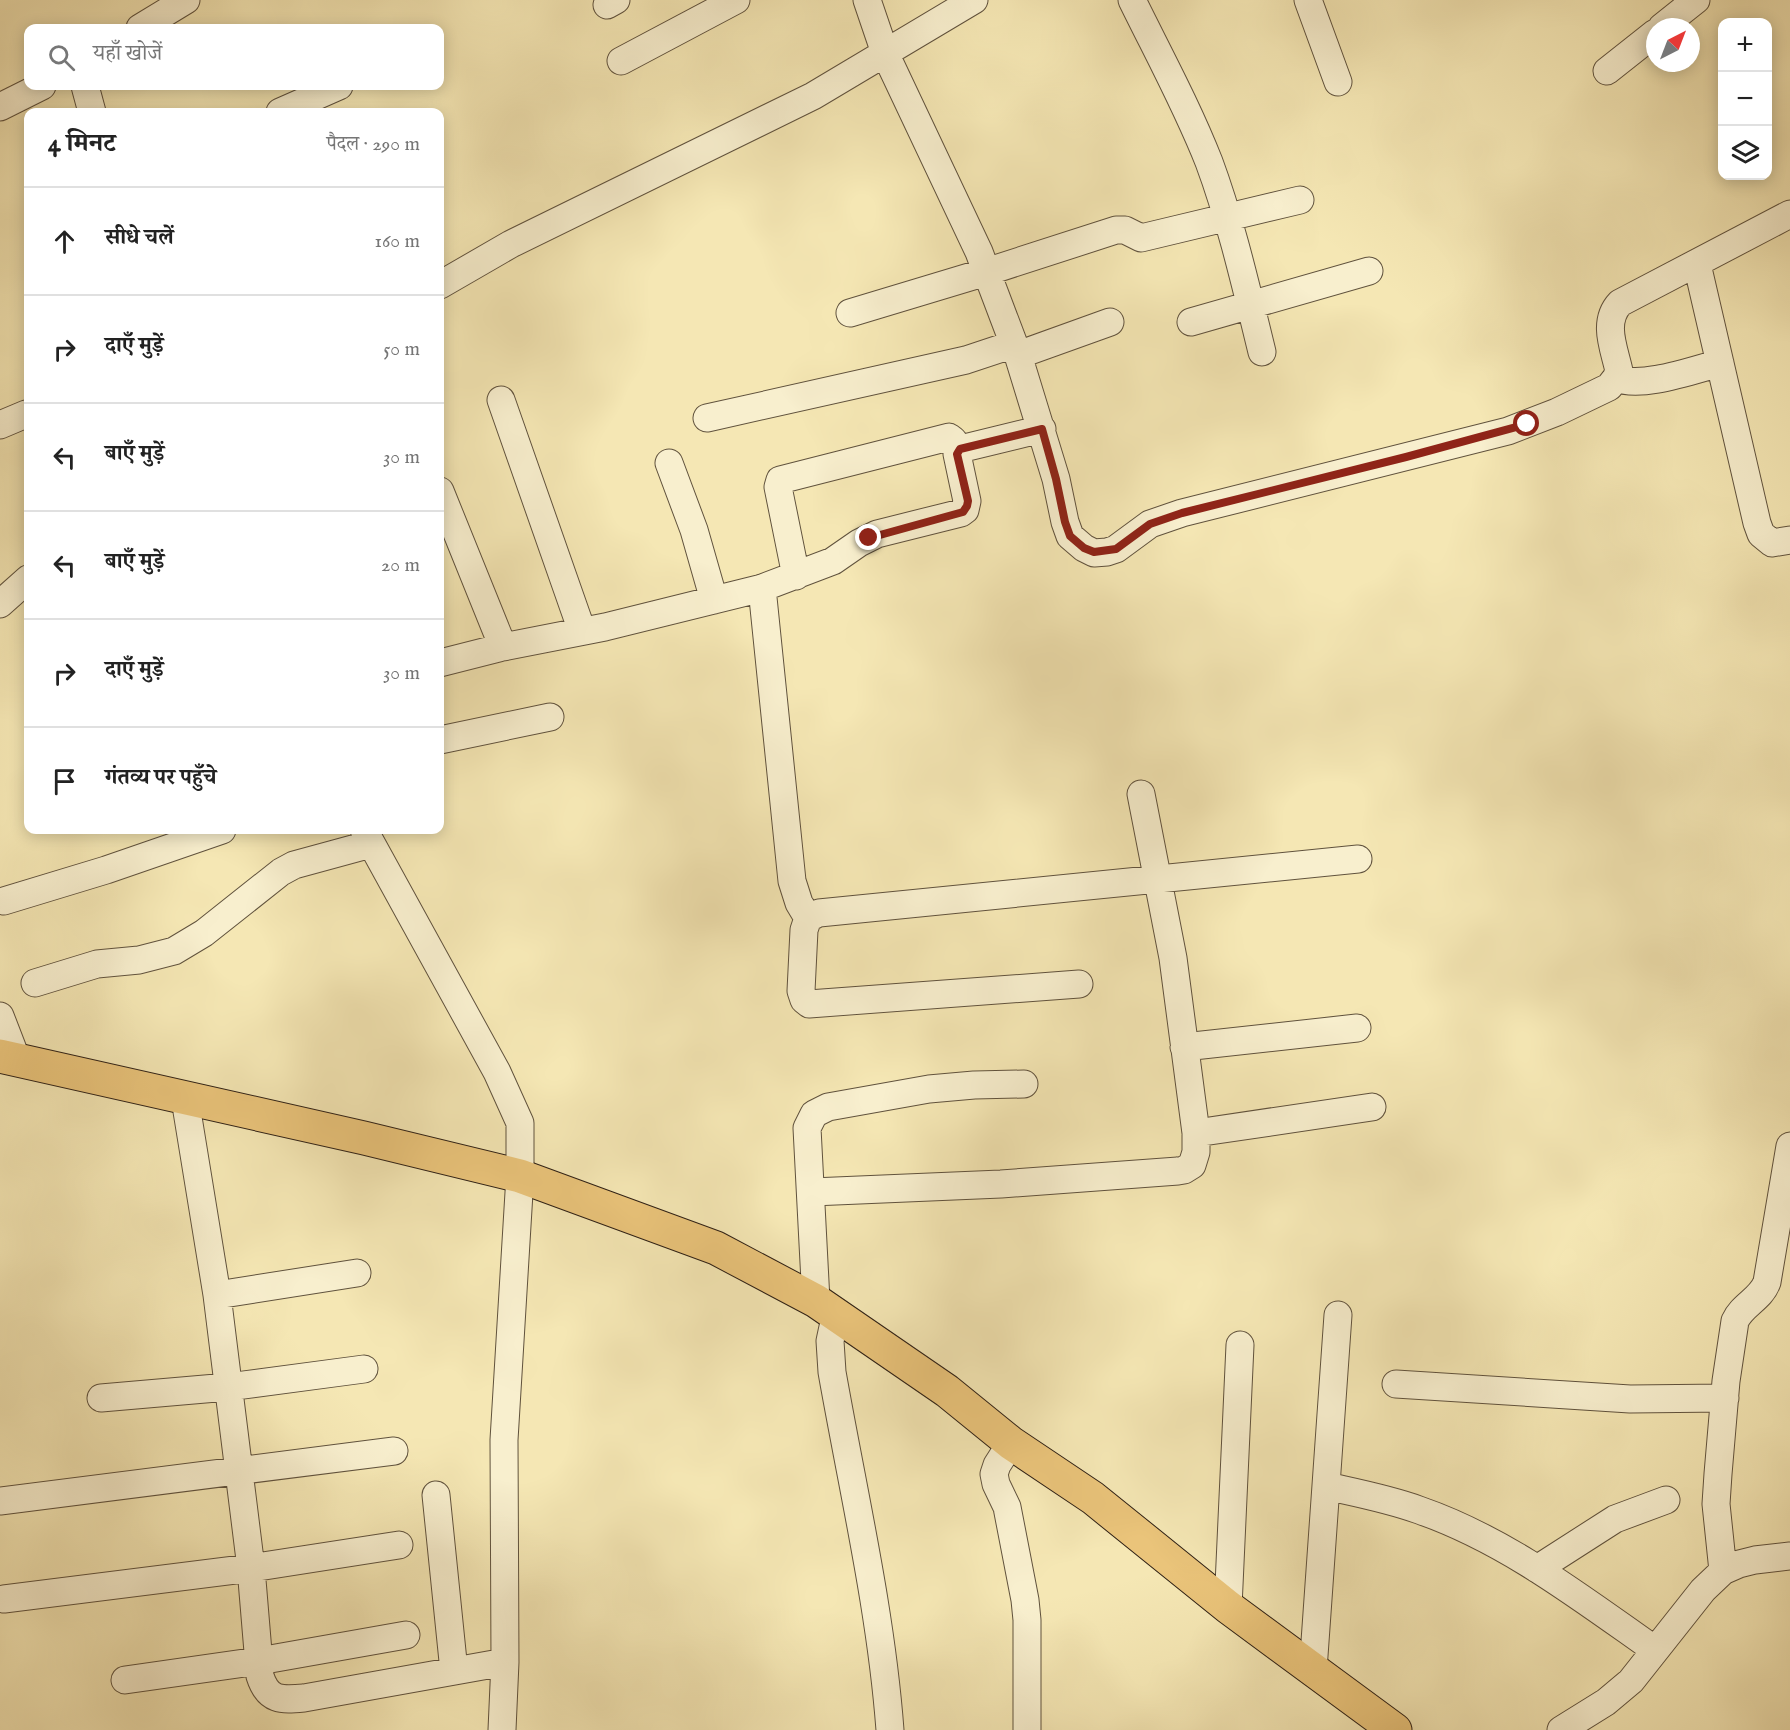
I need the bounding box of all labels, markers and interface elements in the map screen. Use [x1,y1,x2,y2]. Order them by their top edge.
north arrow [1646,18,1700,72]
map controls [1718,18,1772,180]
button: + [1718,18,1772,72]
search box [24,24,444,90]
text: यहाँ खोजें [93,40,162,68]
icon: search [45,41,78,74]
button: − [1718,72,1772,126]
button: layers [1718,126,1772,180]
text: 4 मिनट [48,127,116,160]
text: पैदल · 290 m [326,132,420,157]
text: सीधे चलें [105,224,174,252]
icon: ahead [48,225,81,258]
text: 160 m [374,229,420,254]
text: दाएँ मुड़ें [105,332,164,360]
icon: right [48,333,81,366]
text: 50 m [383,337,420,362]
route start [1513,410,1539,436]
text: बाएँ मुड़ें [105,440,164,468]
icon: left [48,441,81,474]
text: 30 m [383,445,420,470]
route end [855,524,881,550]
text: बाएँ मुड़ें [105,548,164,576]
icon: left [48,549,81,582]
text: 20 m [381,553,420,578]
text: दाएँ मुड़ें [105,656,164,684]
icon: right [48,657,81,690]
text: 30 m [383,661,420,686]
text: गंतव्य पर पहुँचे [105,764,216,792]
icon: arrive [48,765,81,798]

